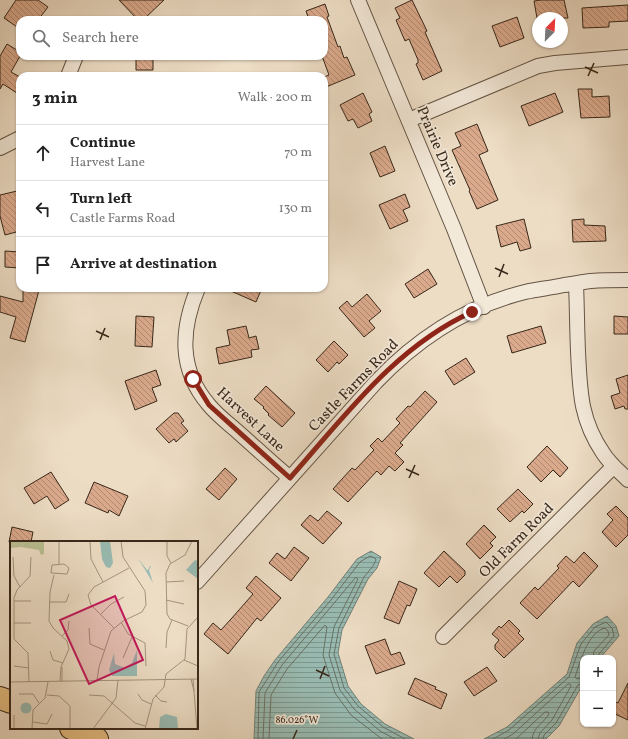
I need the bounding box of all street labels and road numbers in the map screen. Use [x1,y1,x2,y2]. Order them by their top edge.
street label: Prairie Drive [410,104,463,190]
street label: Castle Farms Road [304,335,404,437]
street label: Harvest Lane [211,383,289,457]
street label: Old Farm Road [475,499,559,583]

